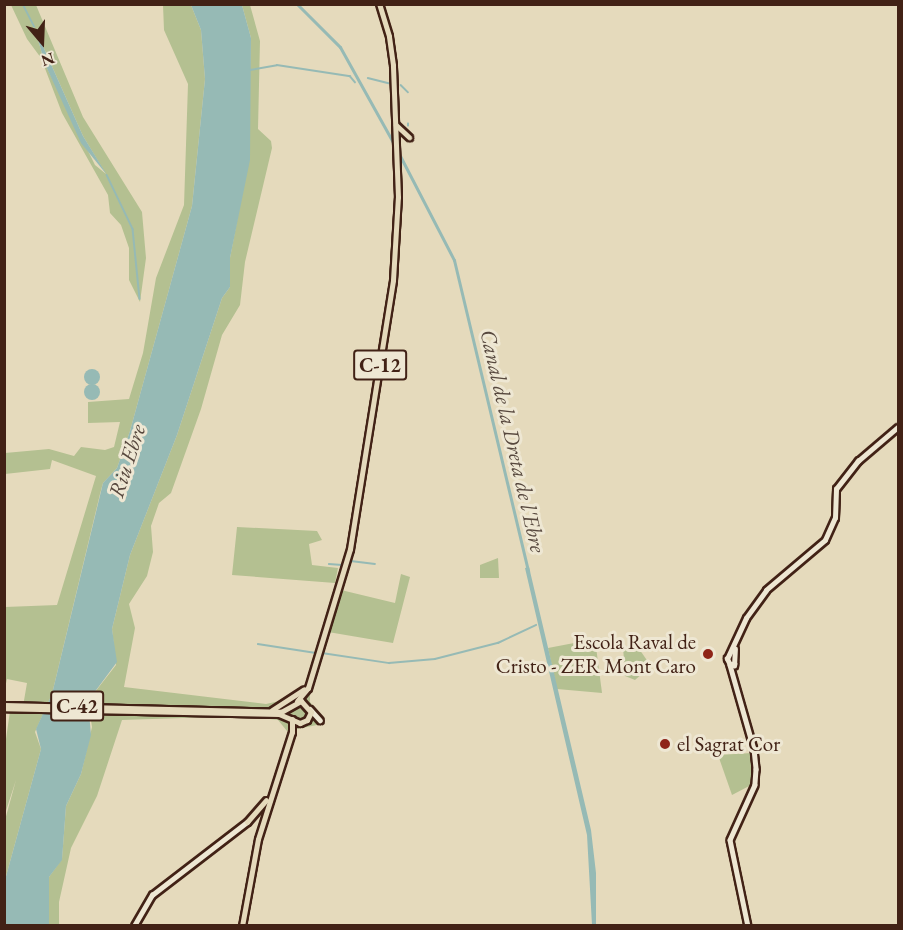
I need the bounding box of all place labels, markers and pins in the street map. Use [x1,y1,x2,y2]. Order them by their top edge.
place label: Escola Raval de Cristo - ZER Mont Caro [496,629,696,679]
marker: Escola Raval de Cristo - ZER Mont Caro [701,647,715,661]
place label: el Sagrat Cor [677,731,780,757]
marker: el Sagrat Cor [658,737,672,751]

